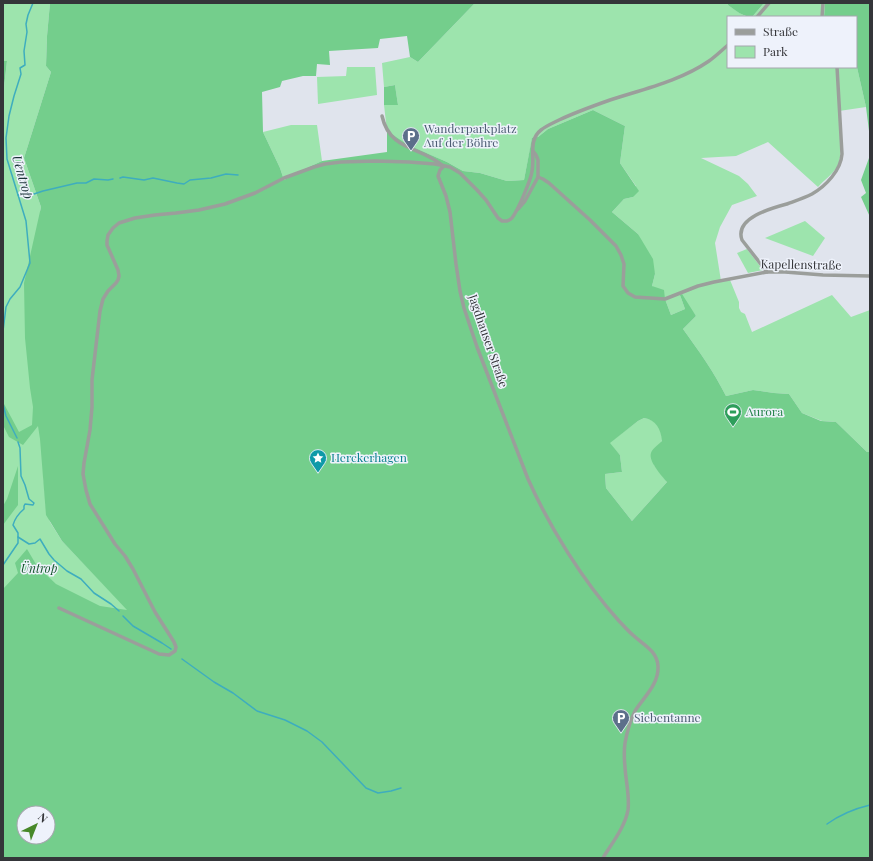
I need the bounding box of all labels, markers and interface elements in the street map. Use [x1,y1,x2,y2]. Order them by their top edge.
legend [727,16,857,68]
text: Straße [763,23,798,39]
text: Park [763,43,788,59]
place label: Wanderparkplatz Auf der Böhre [423,120,517,150]
parking icon: Wanderparkplatz Auf der Böhre [401,126,421,151]
water label: Uentrop [9,153,38,201]
street label: Kapellenstraße [760,255,842,273]
street label: Jagdhauser Straße [465,291,512,389]
sports icon: Aurora [723,402,743,427]
place label: Aurora [745,403,783,419]
place icon: Herckerhagen [308,448,328,473]
place label: Herckerhagen [331,449,407,465]
park label: Üntrop [21,560,58,576]
parking icon: Siebentanne [611,708,631,733]
place label: Siebentanne [634,709,701,725]
north arrow [16,805,56,845]
text: N [35,809,51,826]

